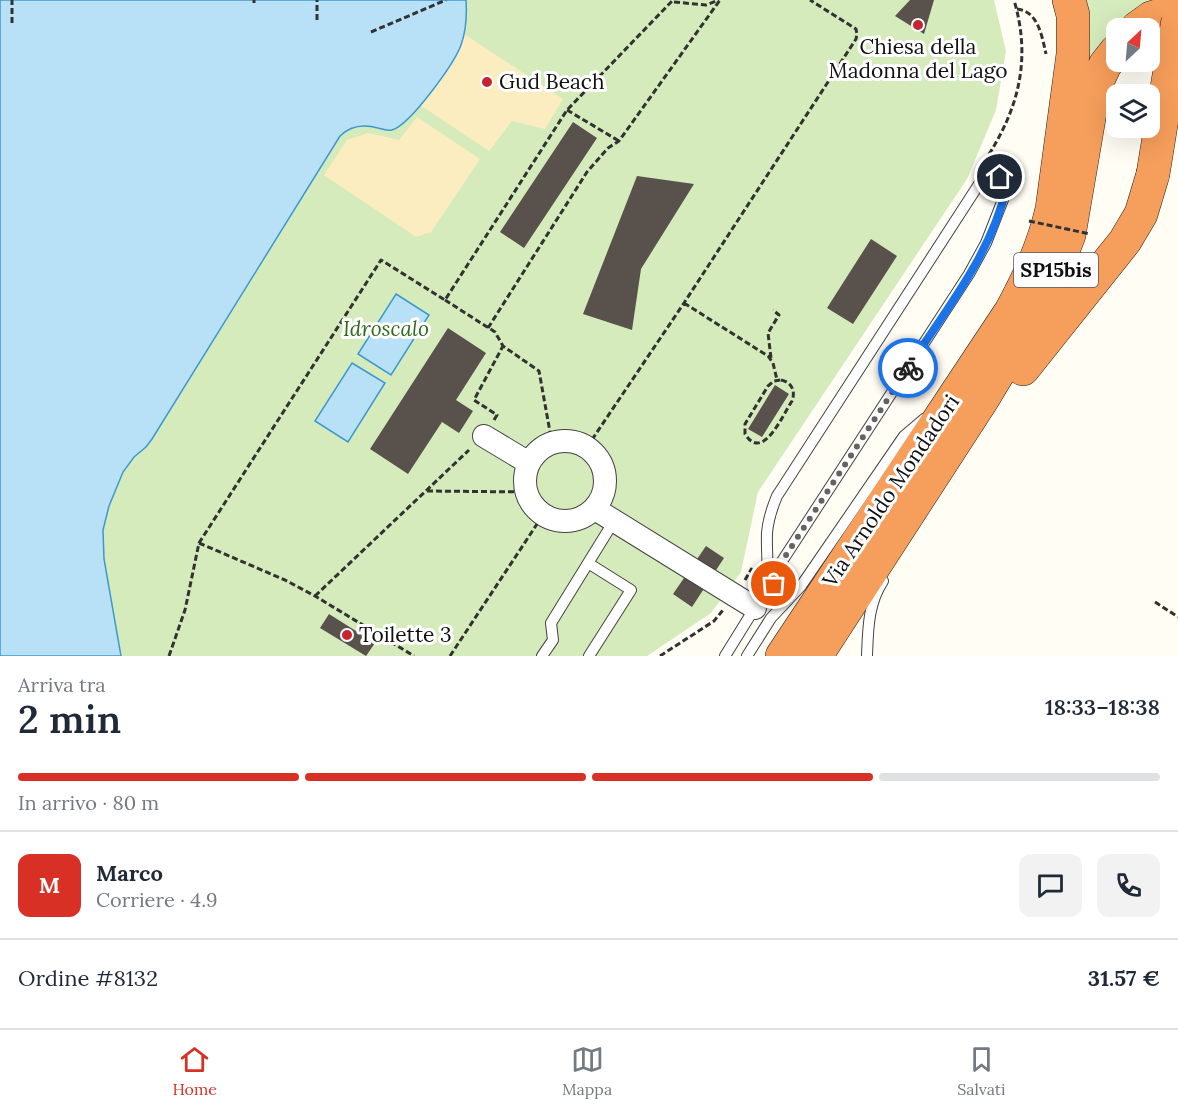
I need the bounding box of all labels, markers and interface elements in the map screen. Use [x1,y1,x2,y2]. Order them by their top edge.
marker: Chiesa della Madonna del Lago [911,18,925,32]
north arrow [1106,18,1160,72]
map controls [1106,18,1160,138]
place label: Chiesa della Madonna del Lago [828,33,1008,84]
place label: Gud Beach [499,68,605,95]
marker: Gud Beach [480,75,494,89]
button: layers [1106,84,1160,138]
pin [974,151,1025,202]
icon: home [983,160,1016,193]
road number: SP15bis [1014,253,1098,287]
park label: Idroscalo [343,315,429,342]
courier [878,338,938,398]
icon: bike [892,352,925,385]
street label: Via Arnoldo Mondadori [816,389,965,593]
pin [748,558,799,609]
icon: bag [757,567,790,600]
place label: Toilette 3 [359,621,452,648]
marker: Toilette 3 [340,628,354,642]
text: Arriva tra [18,672,106,697]
text: 18:33–18:38 [1045,693,1160,721]
text: 2 min [18,694,121,744]
text: In arrivo · 80 m [18,790,159,815]
button: chat [1019,854,1082,917]
button: phone [1097,854,1160,917]
text: Marco [96,859,163,887]
text: M [39,871,60,899]
text: Corriere · 4.9 [96,887,218,912]
text: Ordine #8132 [18,964,158,992]
text: 31.57 € [1088,964,1160,992]
tab: Home [172,1043,217,1099]
tab: Mappa [562,1043,612,1099]
tab: Salvati [957,1043,1006,1099]

